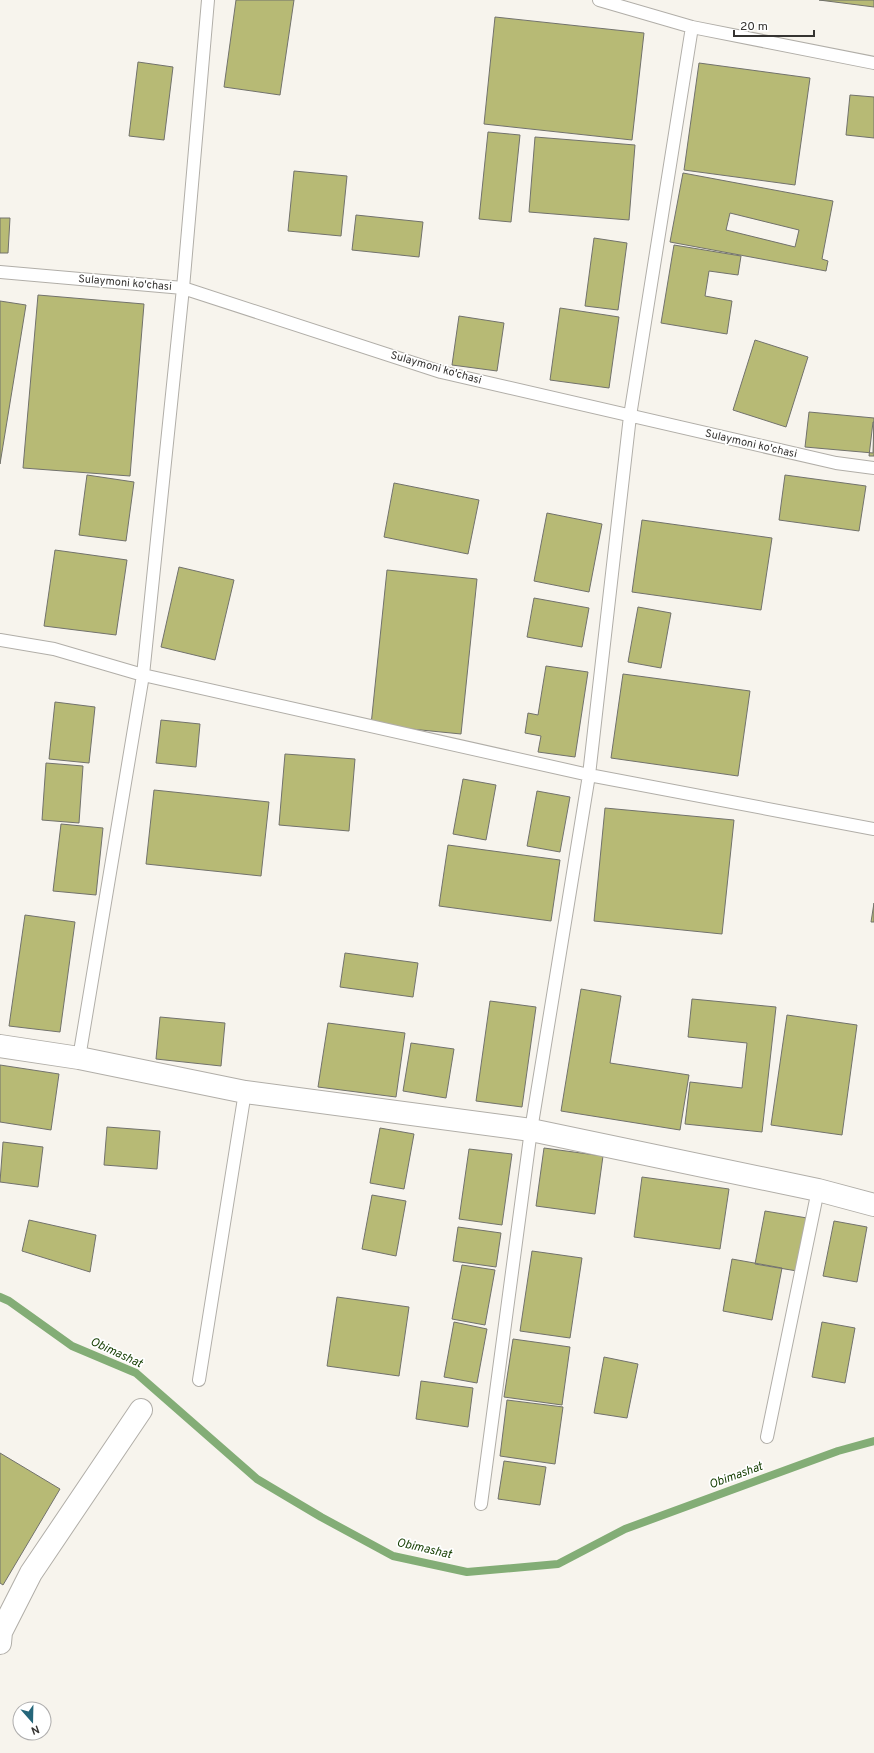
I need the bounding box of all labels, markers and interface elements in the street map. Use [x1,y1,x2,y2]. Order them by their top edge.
scale bar [734,12,814,38]
text: 20 m [740,19,768,35]
street label: Sulaymoni ko'chasi [78,272,172,294]
street label: Sulaymoni ko'chasi [389,348,483,388]
street label: Sulaymoni ko'chasi [704,427,798,461]
water label: Obimashat [87,1334,145,1372]
water label: Obimashat [707,1459,766,1493]
water label: Obimashat [395,1535,454,1563]
north arrow [12,1701,52,1741]
text: N [29,1722,41,1737]

